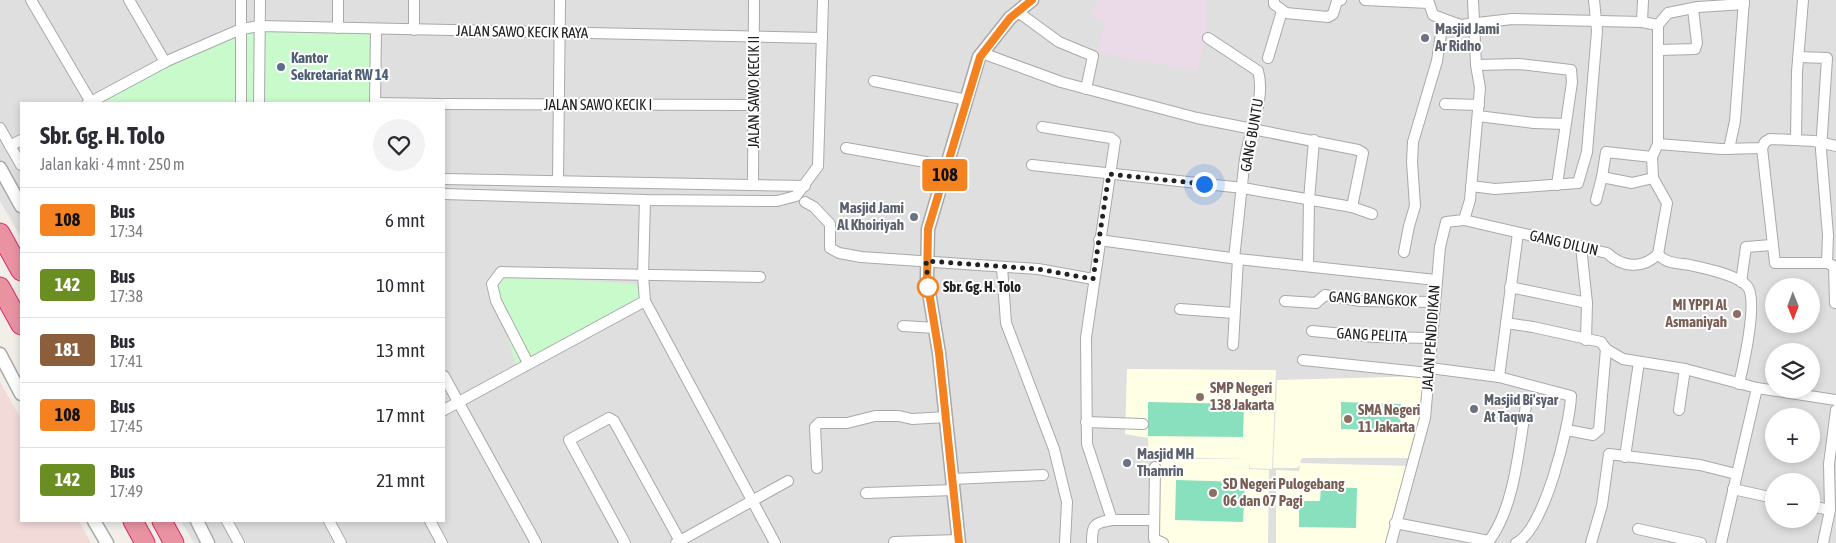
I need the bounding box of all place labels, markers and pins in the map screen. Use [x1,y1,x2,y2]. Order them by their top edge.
place label: Masjid Jami Ar Ridho [1434,20,1499,54]
marker: Masjid Jami Ar Ridho [1419,32,1431,44]
place label: Kantor Sekretariat RW 14 [291,49,389,83]
marker: Kantor Sekretariat RW 14 [275,61,287,73]
place label: Masjid Jami Al Khoiriyah [836,199,904,233]
marker: Masjid Jami Al Khoiriyah [908,211,920,223]
marker: Sbr. Gg. H. Tolo [917,276,939,298]
place label: Sbr. Gg. H. Tolo [943,278,1021,295]
place label: MI YPPI Al Asmaniyah [1665,296,1728,330]
marker: MI YPPI Al Asmaniyah [1731,308,1743,320]
place label: SMP Negeri 138 Jakarta [1210,379,1274,413]
marker: SMP Negeri 138 Jakarta [1194,391,1206,403]
place label: Masjid Bi'syar At Taqwa [1483,391,1559,425]
place label: SMA Negeri 11 Jakarta [1358,401,1420,435]
marker: Masjid Bi'syar At Taqwa [1468,403,1480,415]
marker: SMA Negeri 11 Jakarta [1342,413,1354,425]
place label: Masjid MH Thamrin [1137,445,1194,479]
marker: Masjid MH Thamrin [1121,457,1133,469]
place label: SD Negeri Pulogebang 06 dan 07 Pagi [1223,475,1345,509]
marker: SD Negeri Pulogebang 06 dan 07 Pagi [1207,487,1219,499]

